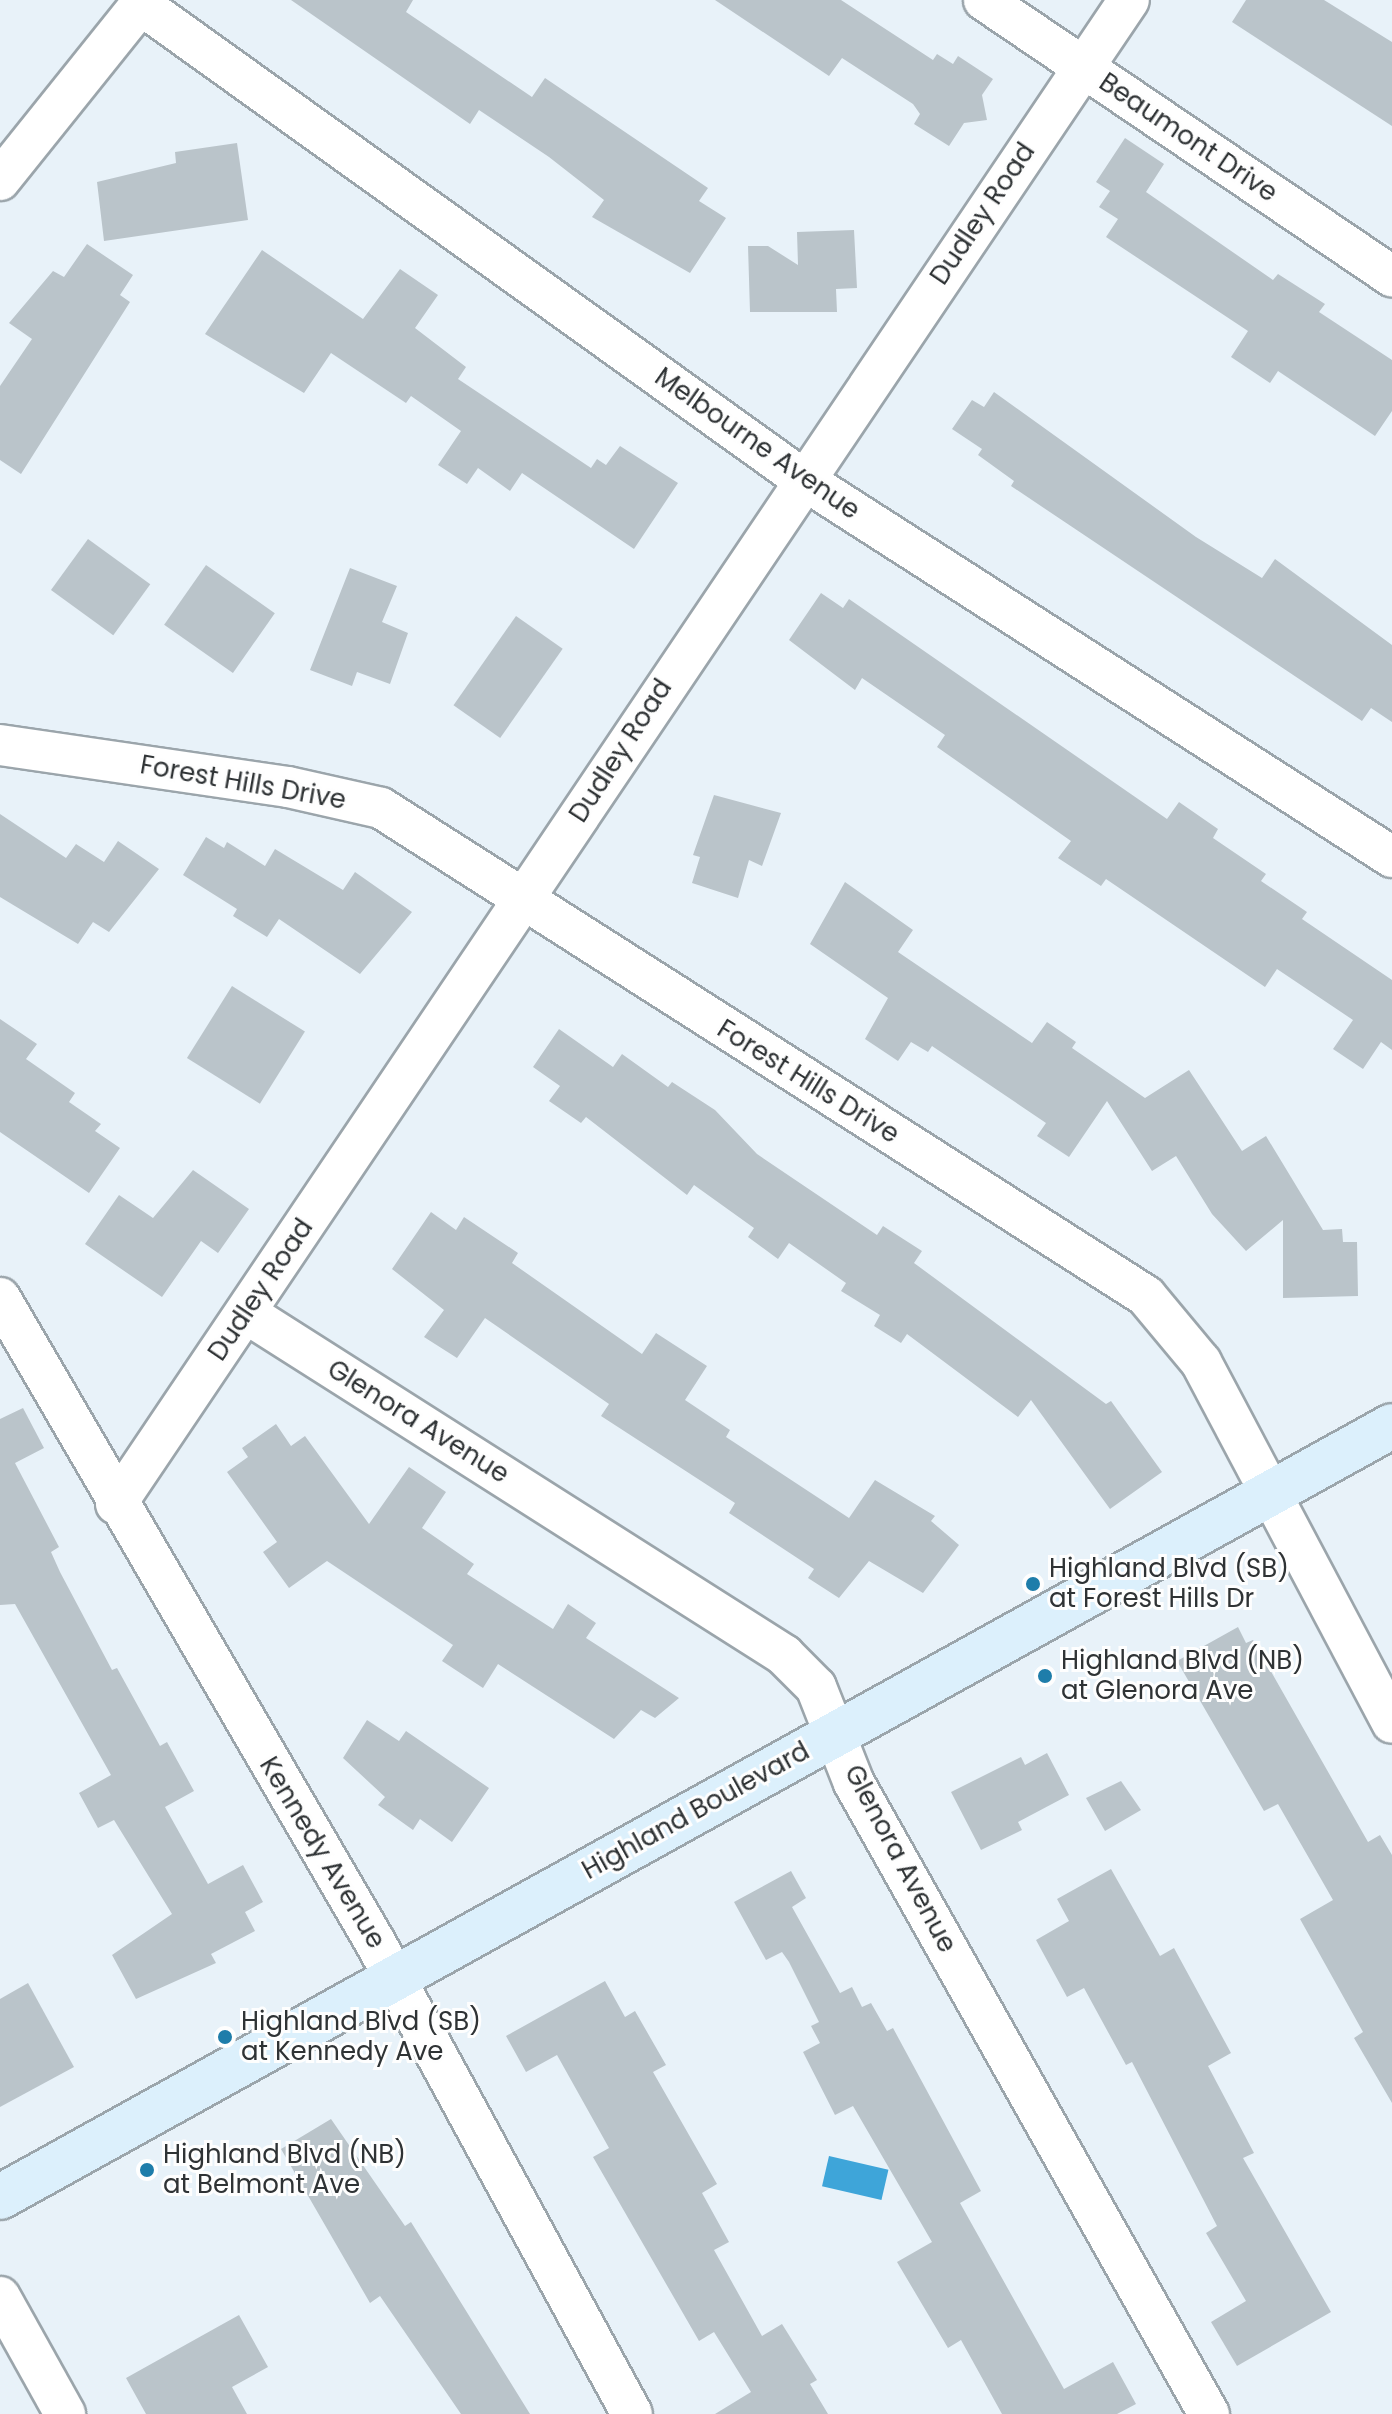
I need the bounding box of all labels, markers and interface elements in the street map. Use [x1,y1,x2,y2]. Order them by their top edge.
street label: Beaumont Drive [1093,67,1283,209]
street label: Dudley Road [924,137,1042,291]
street label: Melbourne Avenue [649,362,865,526]
street label: Dudley Road [563,674,679,828]
street label: Forest Hills Drive [138,750,348,816]
street label: Forest Hills Drive [711,1014,905,1150]
street label: Dudley Road [202,1213,320,1367]
street label: Glenora Avenue [322,1354,514,1490]
place label: Highland Blvd (SB) at Forest Hills Dr [1049,1553,1289,1614]
marker: Highland Blvd (SB) at Forest Hills Dr [1024,1575,1042,1593]
place label: Highland Blvd (NB) at Glenora Ave [1061,1645,1304,1706]
marker: Highland Blvd (NB) at Glenora Ave [1036,1667,1054,1685]
street label: Highland Boulevard [577,1736,815,1886]
street label: Kennedy Avenue [253,1752,391,1954]
street label: Glenora Avenue [837,1760,963,1958]
place label: Highland Blvd (SB) at Kennedy Ave [241,2006,481,2068]
marker: Highland Blvd (SB) at Kennedy Ave [216,2028,234,2046]
place label: Highland Blvd (NB) at Belmont Ave [163,2139,406,2200]
marker: Highland Blvd (NB) at Belmont Ave [138,2161,156,2179]

